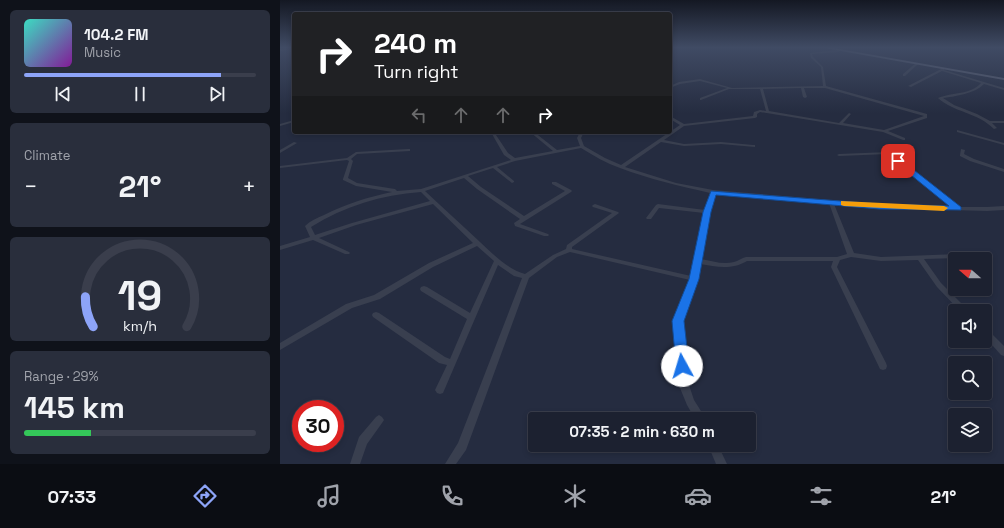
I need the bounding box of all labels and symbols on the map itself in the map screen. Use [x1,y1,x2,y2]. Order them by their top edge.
pin [881,144,915,178]
north arrow [948,252,992,296]
position arrow [661,345,703,387]
speed limit sign: 30 [292,400,344,452]

